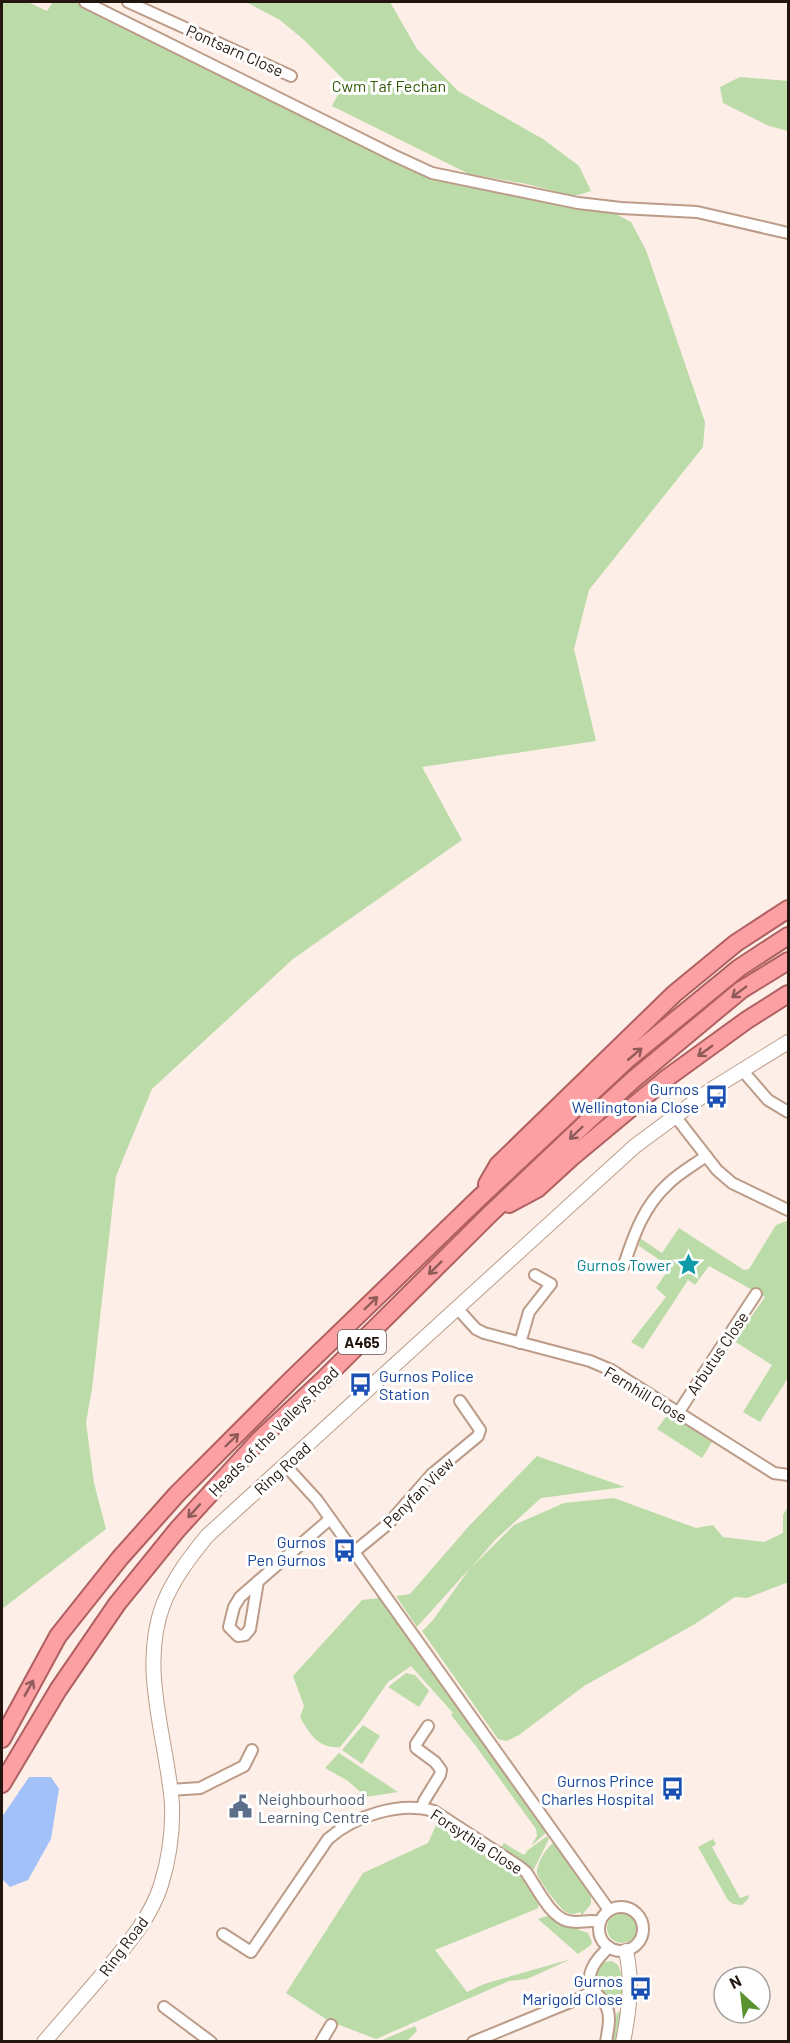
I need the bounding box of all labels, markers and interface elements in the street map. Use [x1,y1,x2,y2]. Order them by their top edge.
street label: Pontsarn Close [184,20,286,80]
park label: Cwm Taf Fechan [332,76,446,95]
one-way arrow [732,986,748,999]
one-way arrow [698,1044,714,1057]
one-way arrow [627,1047,642,1061]
place label: Gurnos Wellingtonia Close [572,1079,699,1116]
bus stop icon: Gurnos Wellingtonia Close [704,1084,730,1110]
one-way arrow [568,1126,583,1140]
place icon: Gurnos Tower [676,1251,702,1277]
place label: Gurnos Tower [577,1255,671,1274]
one-way arrow [428,1261,443,1276]
one-way arrow [363,1296,378,1311]
street label: Arbutus Close [682,1308,752,1398]
road number: A465 [338,1330,386,1354]
street label: Heads of the Valleys Road [204,1362,342,1500]
street label: Fernhill Close [601,1362,691,1426]
place label: Gurnos Police Station [379,1366,474,1403]
bus stop icon: Gurnos Police Station [348,1371,374,1397]
one-way arrow [224,1433,239,1447]
street label: Ring Road [250,1438,314,1498]
street label: Penyfan View [379,1452,458,1531]
one-way arrow [187,1503,201,1518]
place label: Gurnos Pen Gurnos [247,1532,326,1569]
bus stop icon: Gurnos Pen Gurnos [331,1537,357,1563]
one-way arrow [24,1679,36,1696]
place label: Gurnos Prince Charles Hospital [541,1771,654,1808]
bus stop icon: Gurnos Prince Charles Hospital [659,1776,685,1802]
place label: Neighbourhood Learning Centre [258,1789,370,1826]
public building icon: Neighbourhood Learning Centre [227,1794,253,1820]
street label: Forsythia Close [427,1804,527,1878]
street label: Ring Road [94,1912,152,1980]
north arrow [712,1965,772,2025]
text: N [726,1970,744,1992]
place label: Gurnos Marigold Close [522,1971,623,2008]
bus stop icon: Gurnos Marigold Close [628,1976,654,2002]

